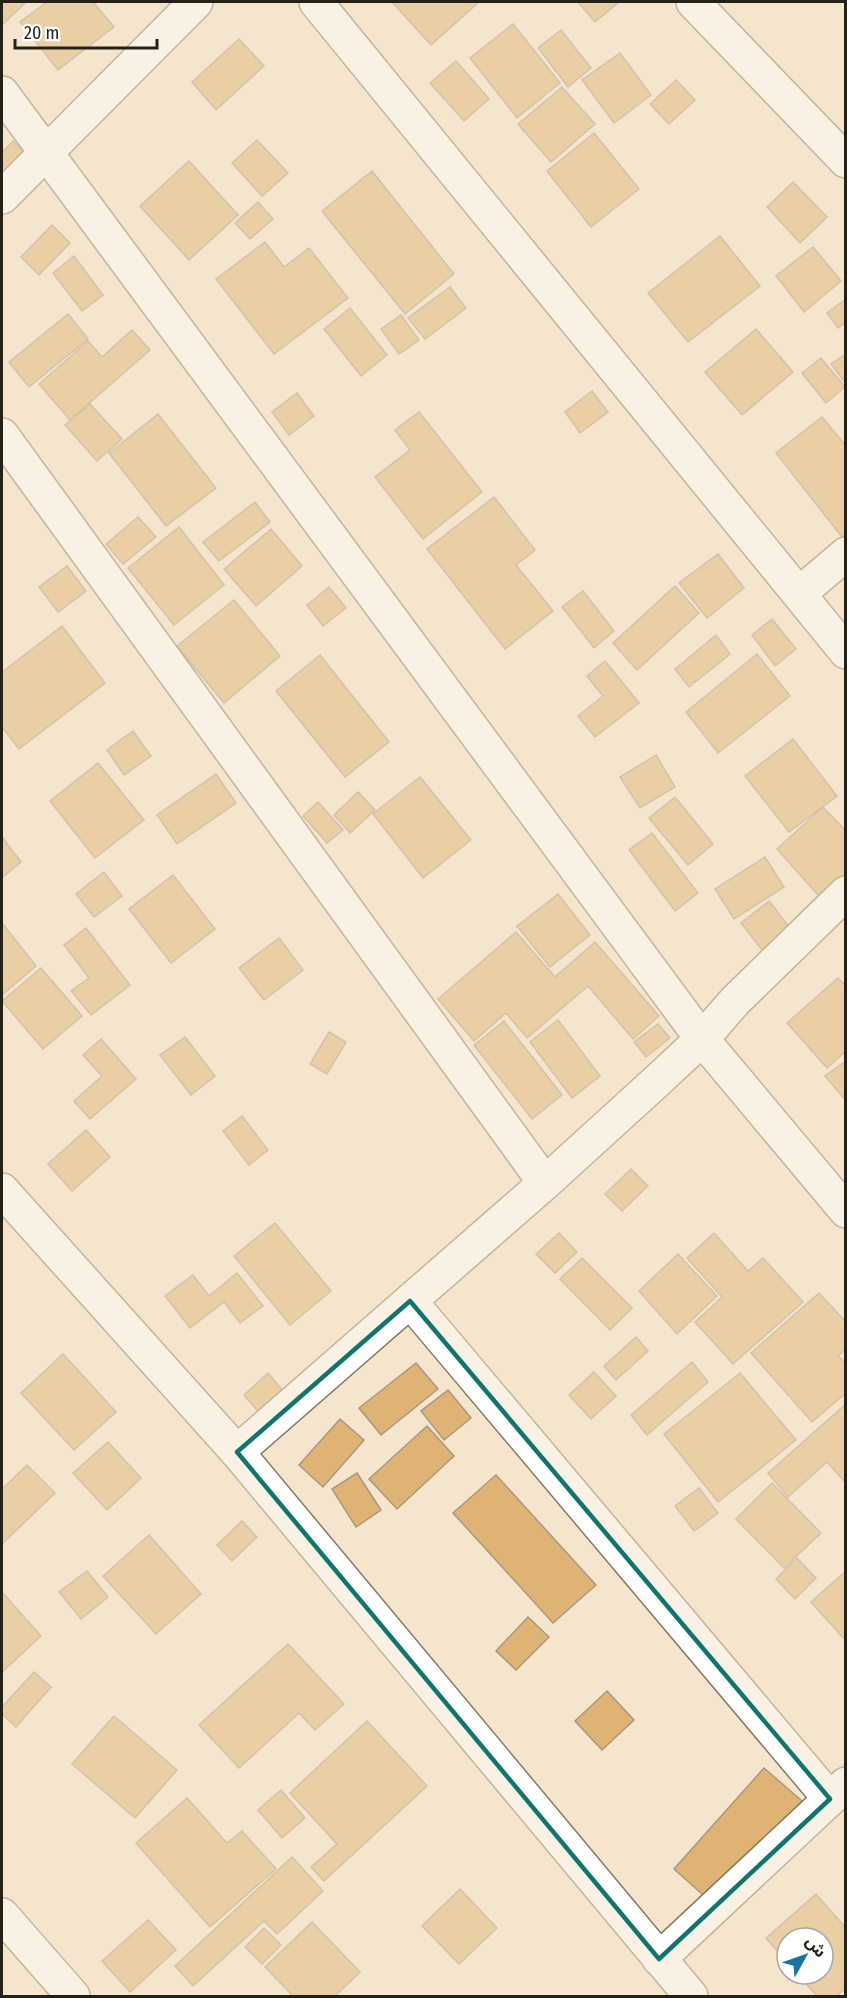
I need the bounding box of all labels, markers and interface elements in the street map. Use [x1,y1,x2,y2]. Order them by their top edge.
scale bar [15,12,158,50]
text: 20 m [24,22,59,44]
north arrow [775,1926,835,1986]
text: ش [802,1932,830,1961]

